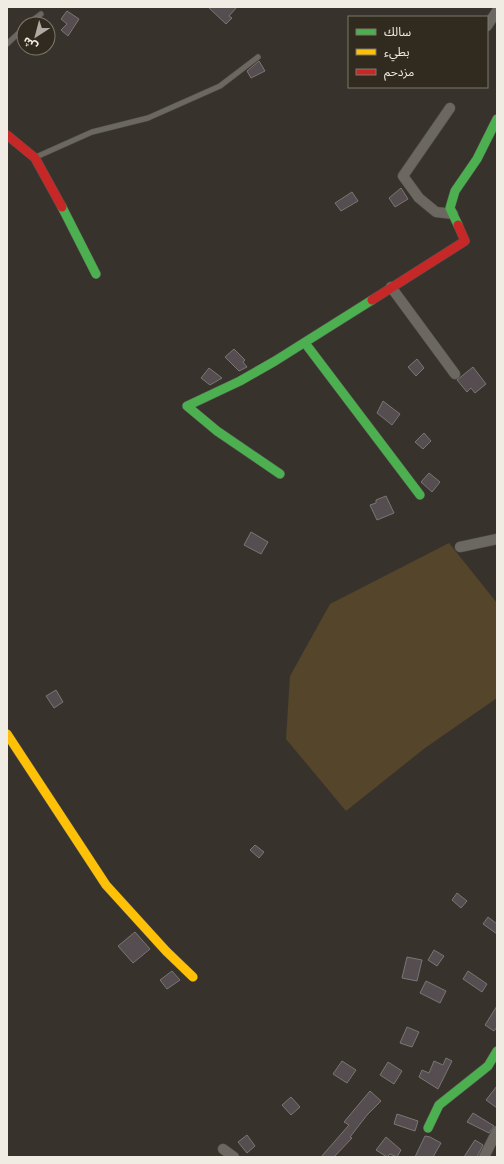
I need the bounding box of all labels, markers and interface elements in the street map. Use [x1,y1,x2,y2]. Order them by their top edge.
north arrow [16,16,56,56]
legend [348,16,488,88]
text: سالك [384,24,411,39]
text: ش [20,34,40,54]
text: بطيء [384,44,410,62]
text: مزدحم [384,64,414,81]

